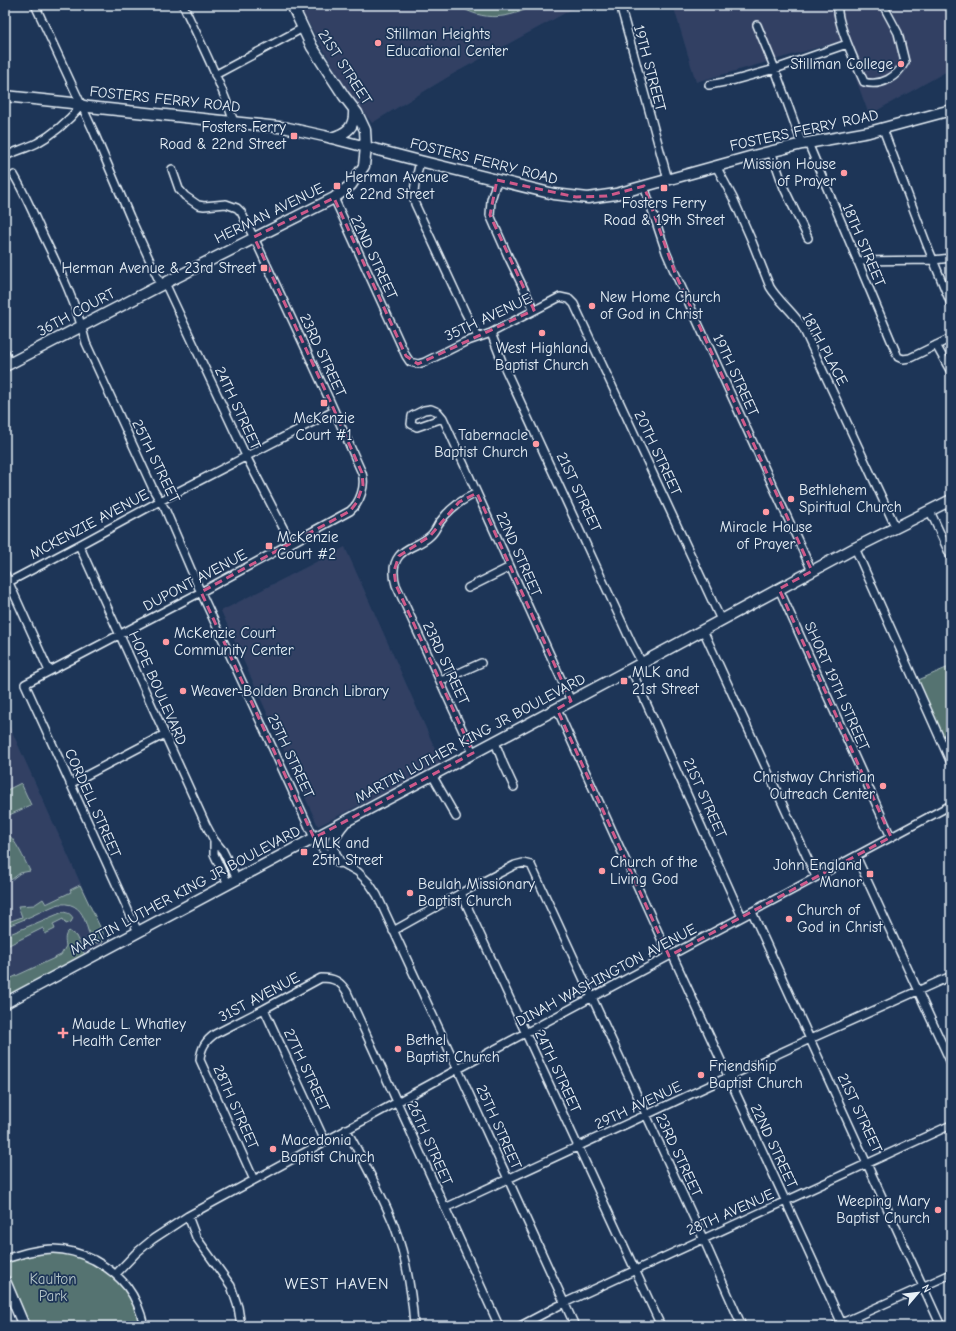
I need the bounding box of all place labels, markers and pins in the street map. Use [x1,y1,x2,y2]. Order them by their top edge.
place label: Stillman Heights Educational Center [386,25,508,60]
marker: Stillman Heights Educational Center [373,38,383,48]
place label: Stillman College [790,55,893,73]
marker: Stillman College [896,59,906,69]
place label: Fosters Ferry Road & 22nd Street [159,118,287,153]
marker: Fosters Ferry Road & 22nd Street [289,131,299,141]
place label: Mission House of Prayer [743,155,836,190]
place label: Herman Avenue & 22nd Street [345,168,449,203]
marker: Mission House of Prayer [839,168,849,178]
marker: Herman Avenue & 22nd Street [332,181,342,191]
marker: Fosters Ferry Road & 19th Street [659,183,669,193]
place label: Fosters Ferry Road & 19th Street [604,194,725,229]
place label: Herman Avenue & 23rd Street [61,259,257,277]
marker: Herman Avenue & 23rd Street [259,263,269,273]
place label: New Home Church of God in Christ [600,288,721,323]
marker: New Home Church of God in Christ [587,301,597,311]
marker: West Highland Baptist Church [537,328,547,338]
place label: West Highland Baptist Church [495,339,589,374]
marker: McKenzie Court #1 [319,398,329,408]
place label: McKenzie Court #1 [293,409,355,444]
place label: Tabernacle Baptist Church [434,426,528,461]
marker: Tabernacle Baptist Church [531,439,541,449]
place label: Bethlehem Spiritual Church [799,481,902,516]
marker: Bethlehem Spiritual Church [786,494,796,504]
marker: Miracle House of Prayer [761,507,771,517]
place label: Miracle House of Prayer [720,518,813,553]
place label: McKenzie Court #2 [277,528,339,563]
marker: McKenzie Court #2 [264,541,274,551]
place label: McKenzie Court Community Center [174,624,294,659]
marker: McKenzie Court Community Center [161,637,171,647]
place label: MLK and 21st Street [632,663,700,698]
marker: MLK and 21st Street [619,676,629,686]
place label: Weaver-Bolden Branch Library [191,682,389,700]
marker: Weaver-Bolden Branch Library [178,686,188,696]
place label: Christway Christian Outreach Center [753,768,875,803]
marker: Christway Christian Outreach Center [878,781,888,791]
place label: MLK and 25th Street [312,834,384,869]
marker: MLK and 25th Street [299,847,309,857]
place label: Church of the Living God [610,853,698,888]
place label: John England Manor [773,856,862,891]
marker: Church of the Living God [597,866,607,876]
marker: John England Manor [865,869,875,879]
place label: Beulah Missionary Baptist Church [418,875,535,910]
marker: Beulah Missionary Baptist Church [405,888,415,898]
place label: Church of God in Christ [797,901,883,936]
marker: Church of God in Christ [784,914,794,924]
place label: Maude L. Whatley Health Center [72,1015,186,1050]
marker: Maude L. Whatley Health Center [57,1027,69,1039]
place label: Bethel Baptist Church [406,1031,500,1066]
marker: Bethel Baptist Church [393,1044,403,1054]
place label: Friendship Baptist Church [709,1057,803,1092]
marker: Friendship Baptist Church [696,1070,706,1080]
place label: Macedonia Baptist Church [281,1131,375,1166]
marker: Macedonia Baptist Church [268,1144,278,1154]
place label: Weeping Mary Baptist Church [836,1192,930,1227]
marker: Weeping Mary Baptist Church [933,1205,943,1215]

